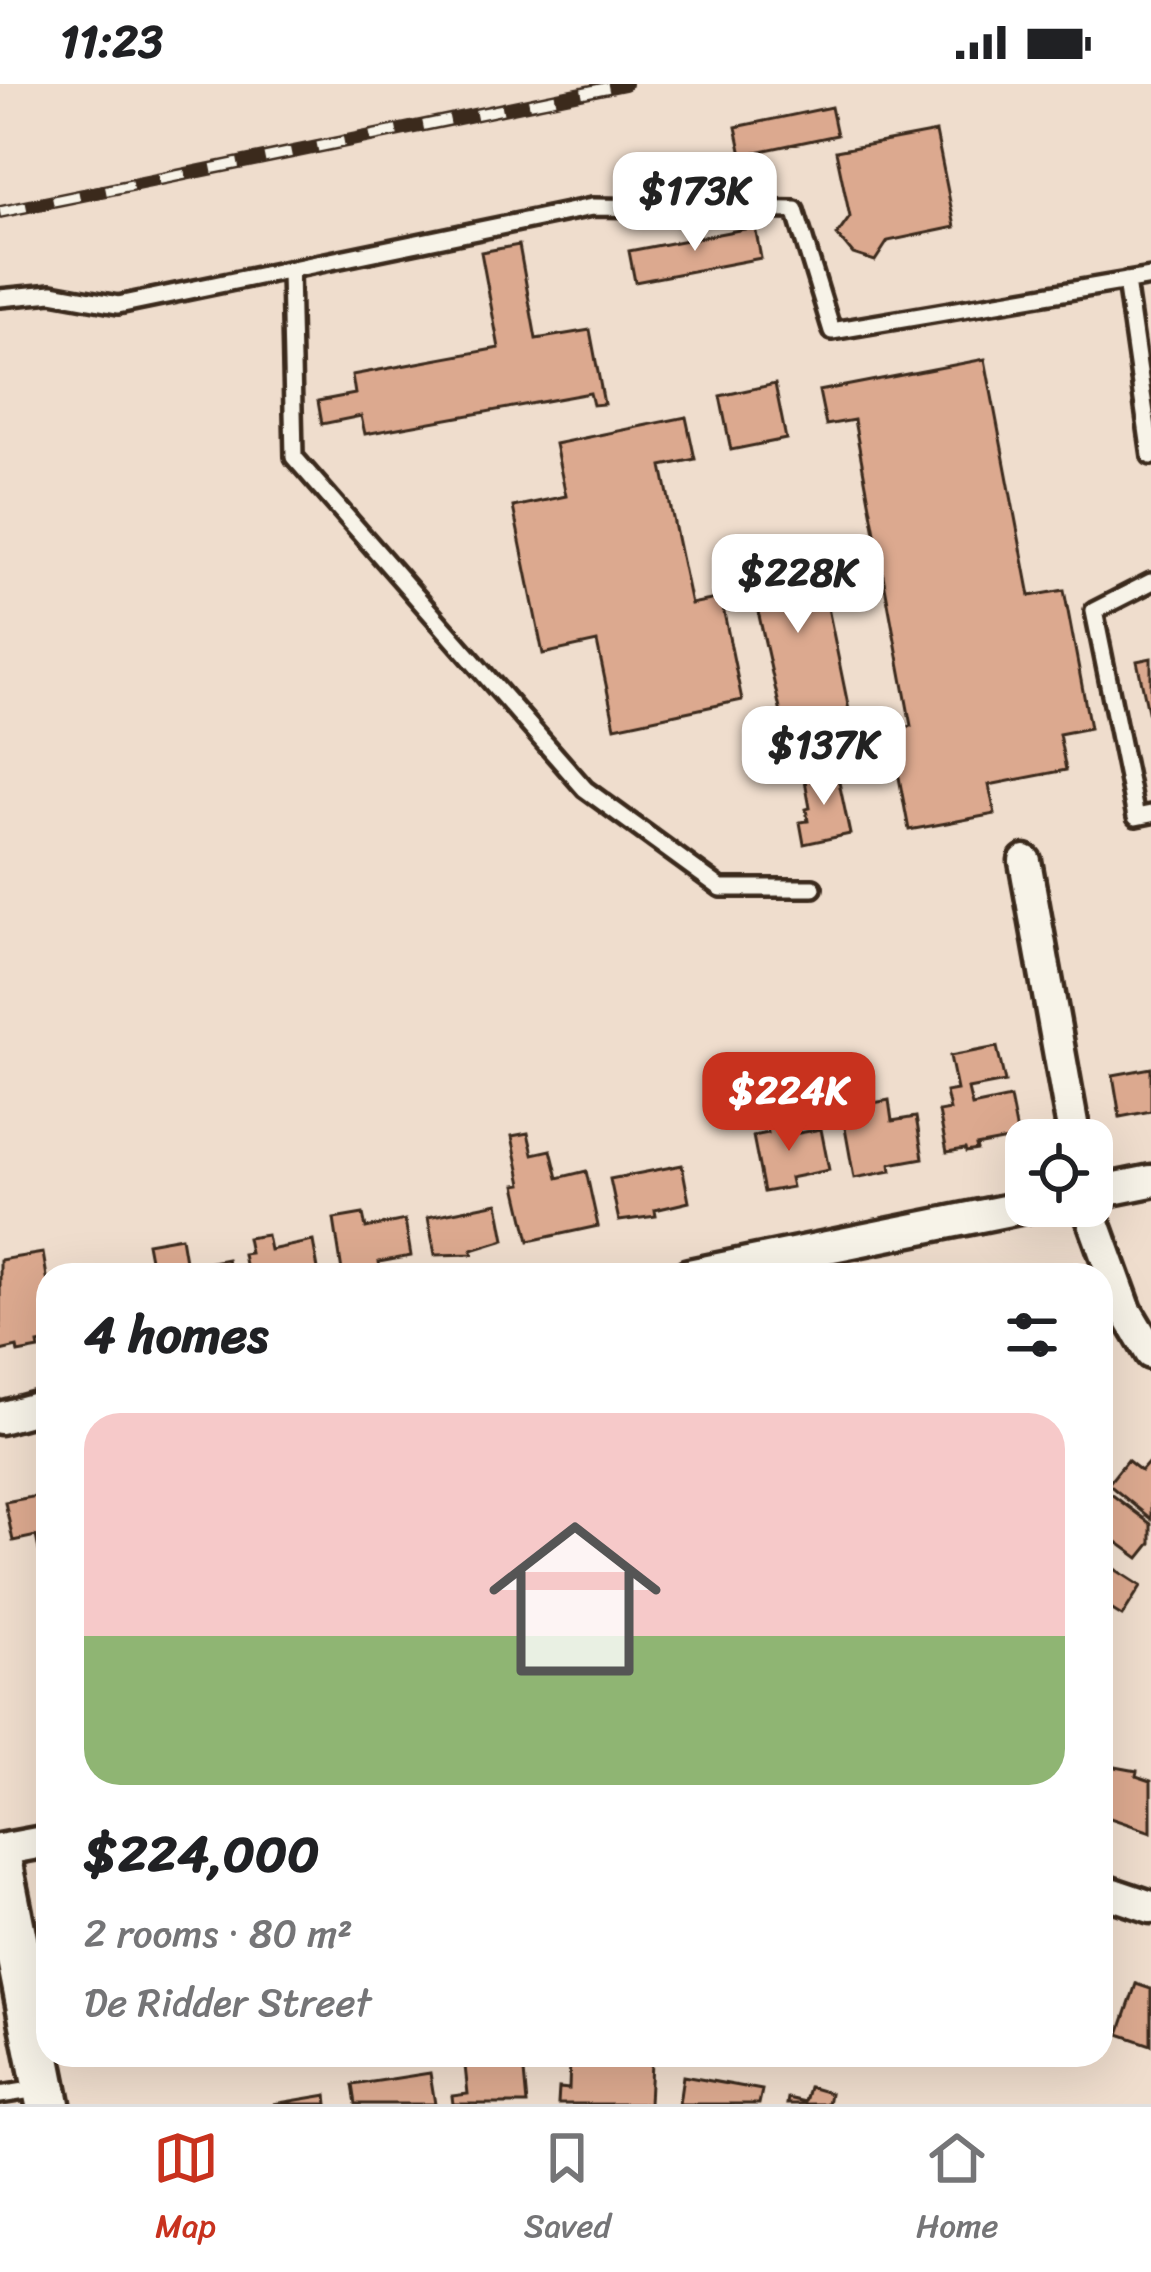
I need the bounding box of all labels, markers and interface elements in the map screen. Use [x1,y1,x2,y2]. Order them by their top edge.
text: 11:23 [60,2,163,82]
pin: $173K [611,152,779,254]
text: $173K [640,156,750,225]
pin: $228K [714,534,882,636]
text: $228K [739,538,857,607]
pin: $137K [740,706,908,808]
text: $137K [769,710,879,779]
pin: $224K [705,1052,873,1154]
text: $224K [729,1056,849,1125]
map controls [1005,1119,1113,1227]
button: locate [1005,1119,1113,1227]
text: 4 homes [84,1290,268,1380]
icon: filters [999,1302,1065,1368]
icon: home [467,1491,683,1707]
text: $224,000 [84,1809,319,1899]
text: 2 rooms · 80 m² [84,1899,353,1968]
text: De Ridder Street [84,1968,371,2037]
tab: Map [153,2125,219,2255]
tab: Saved [524,2125,611,2255]
tab: Home [916,2125,998,2255]

